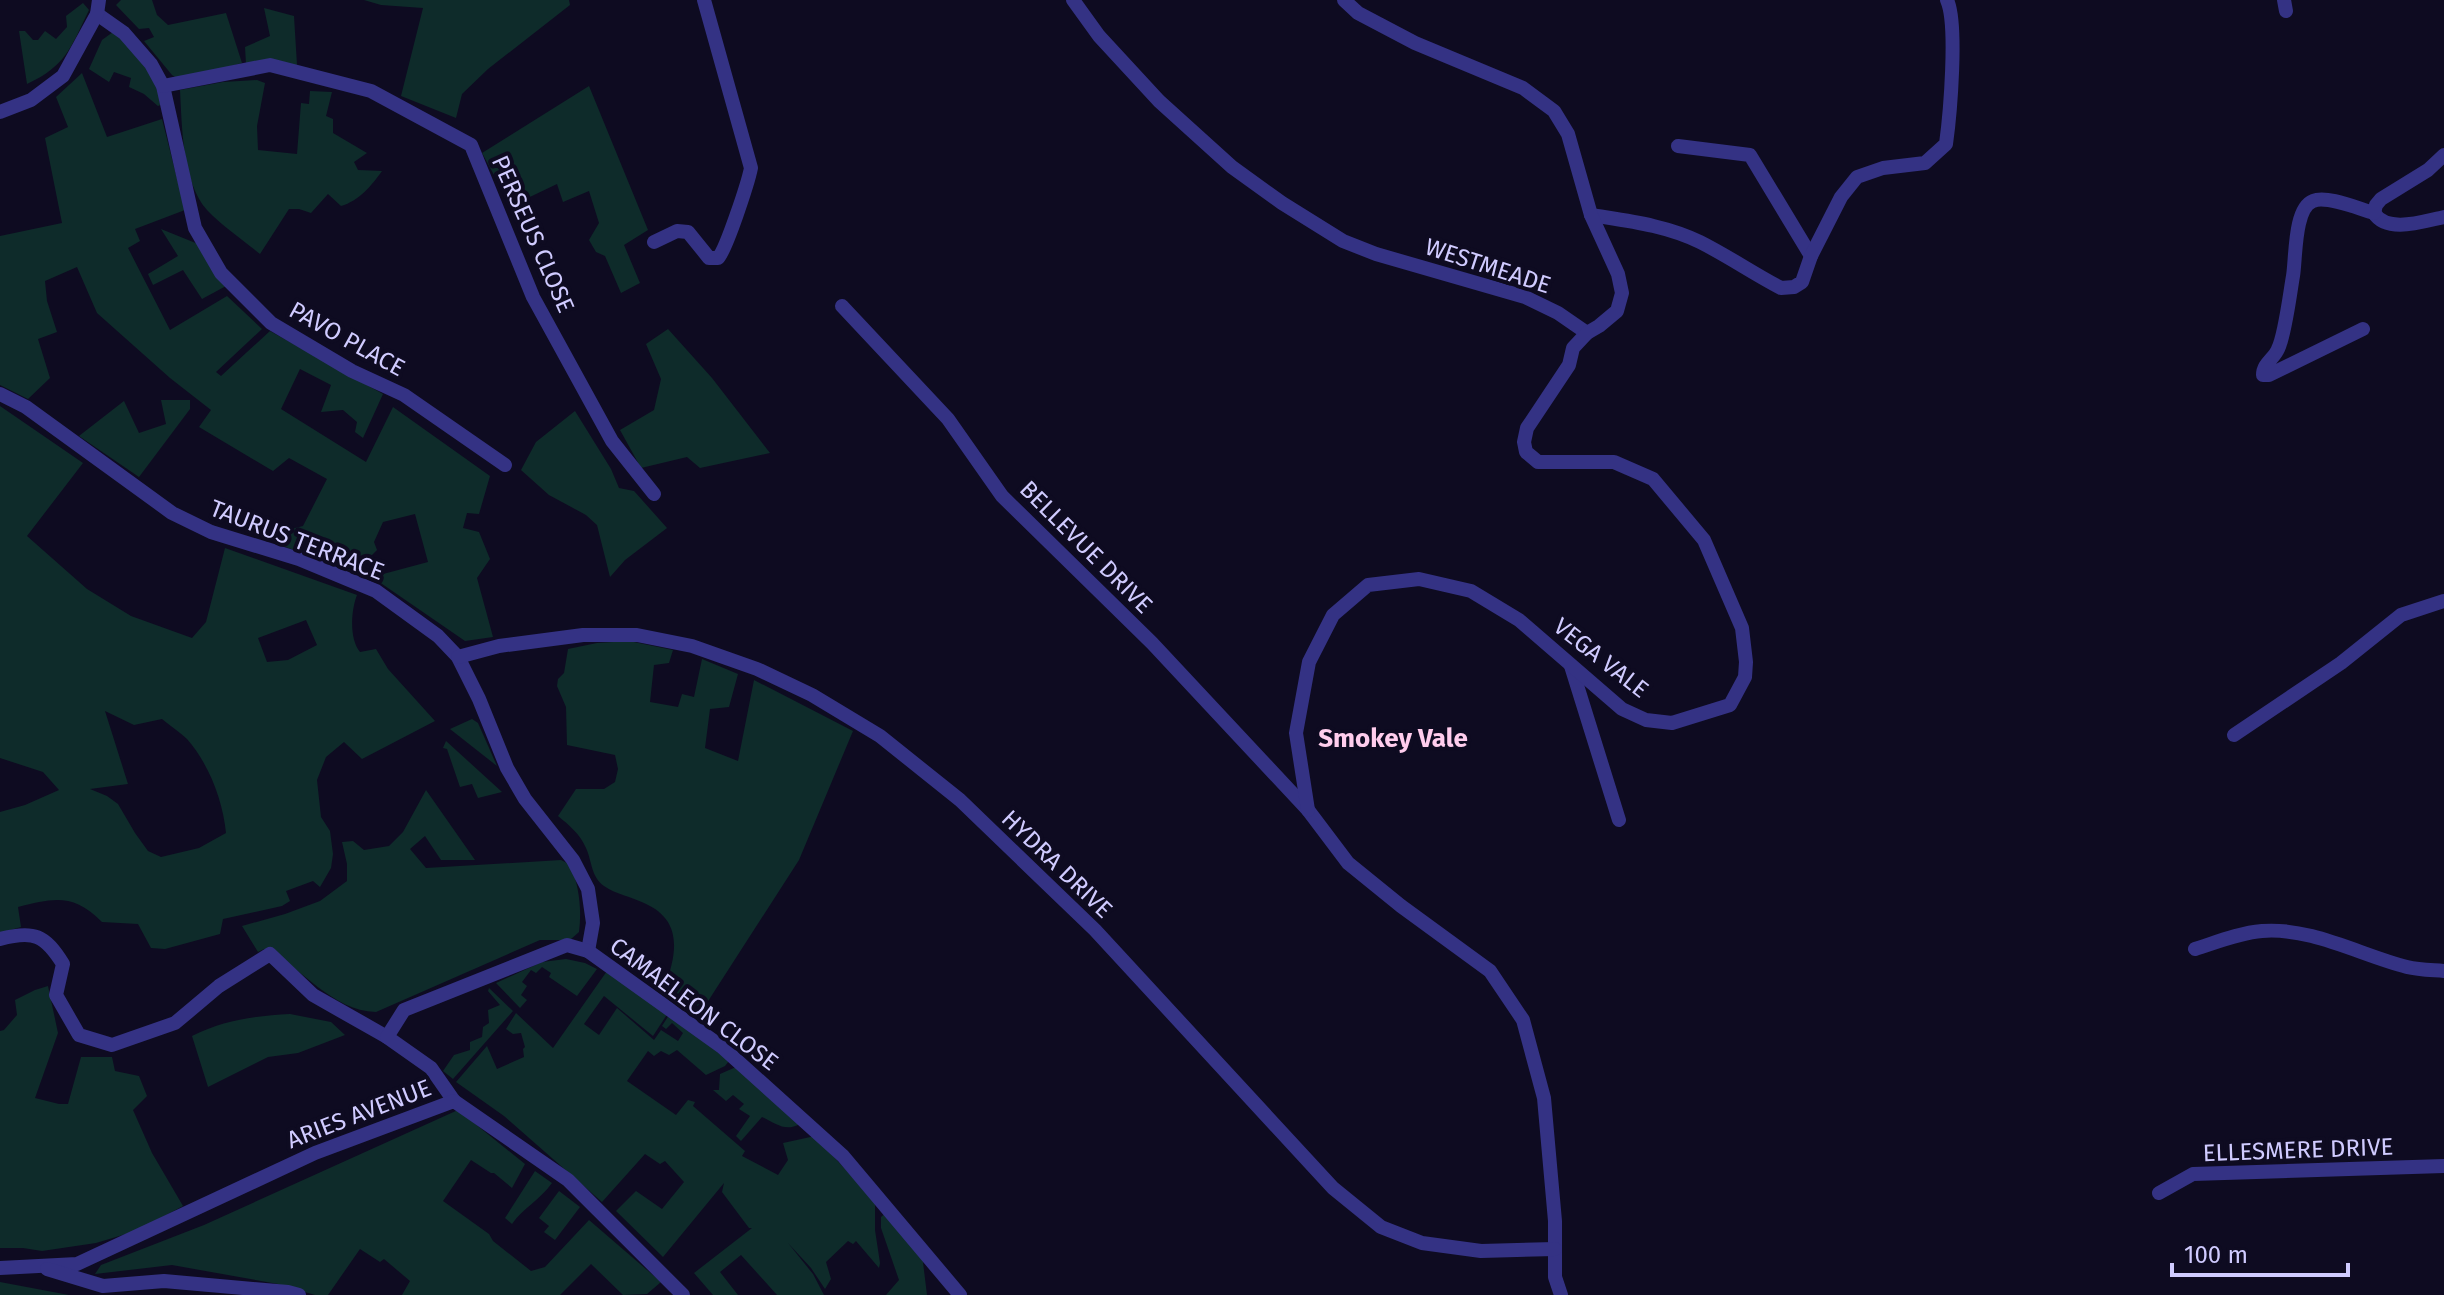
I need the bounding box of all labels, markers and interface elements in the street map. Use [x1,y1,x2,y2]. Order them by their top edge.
street label: PERSEUS CLOSE [486,151,580,317]
street label: WESTMEADE [1422,233,1554,299]
street label: PAVO PLACE [284,296,410,382]
street label: BELLEVUE DRIVE [1014,475,1158,619]
street label: TAURUS TERRACE [206,494,388,586]
street label: VEGA VALE [1548,612,1654,704]
district label: Smokey Vale [1318,723,1468,754]
street label: HYDRA DRIVE [996,804,1118,924]
street label: CAMAELEON CLOSE [604,932,784,1076]
street label: ARIES AVENUE [283,1074,435,1154]
street label: ELLESMERE DRIVE [2202,1133,2394,1167]
scale bar [2172,1227,2348,1277]
text: 100 m [2184,1241,2248,1269]

